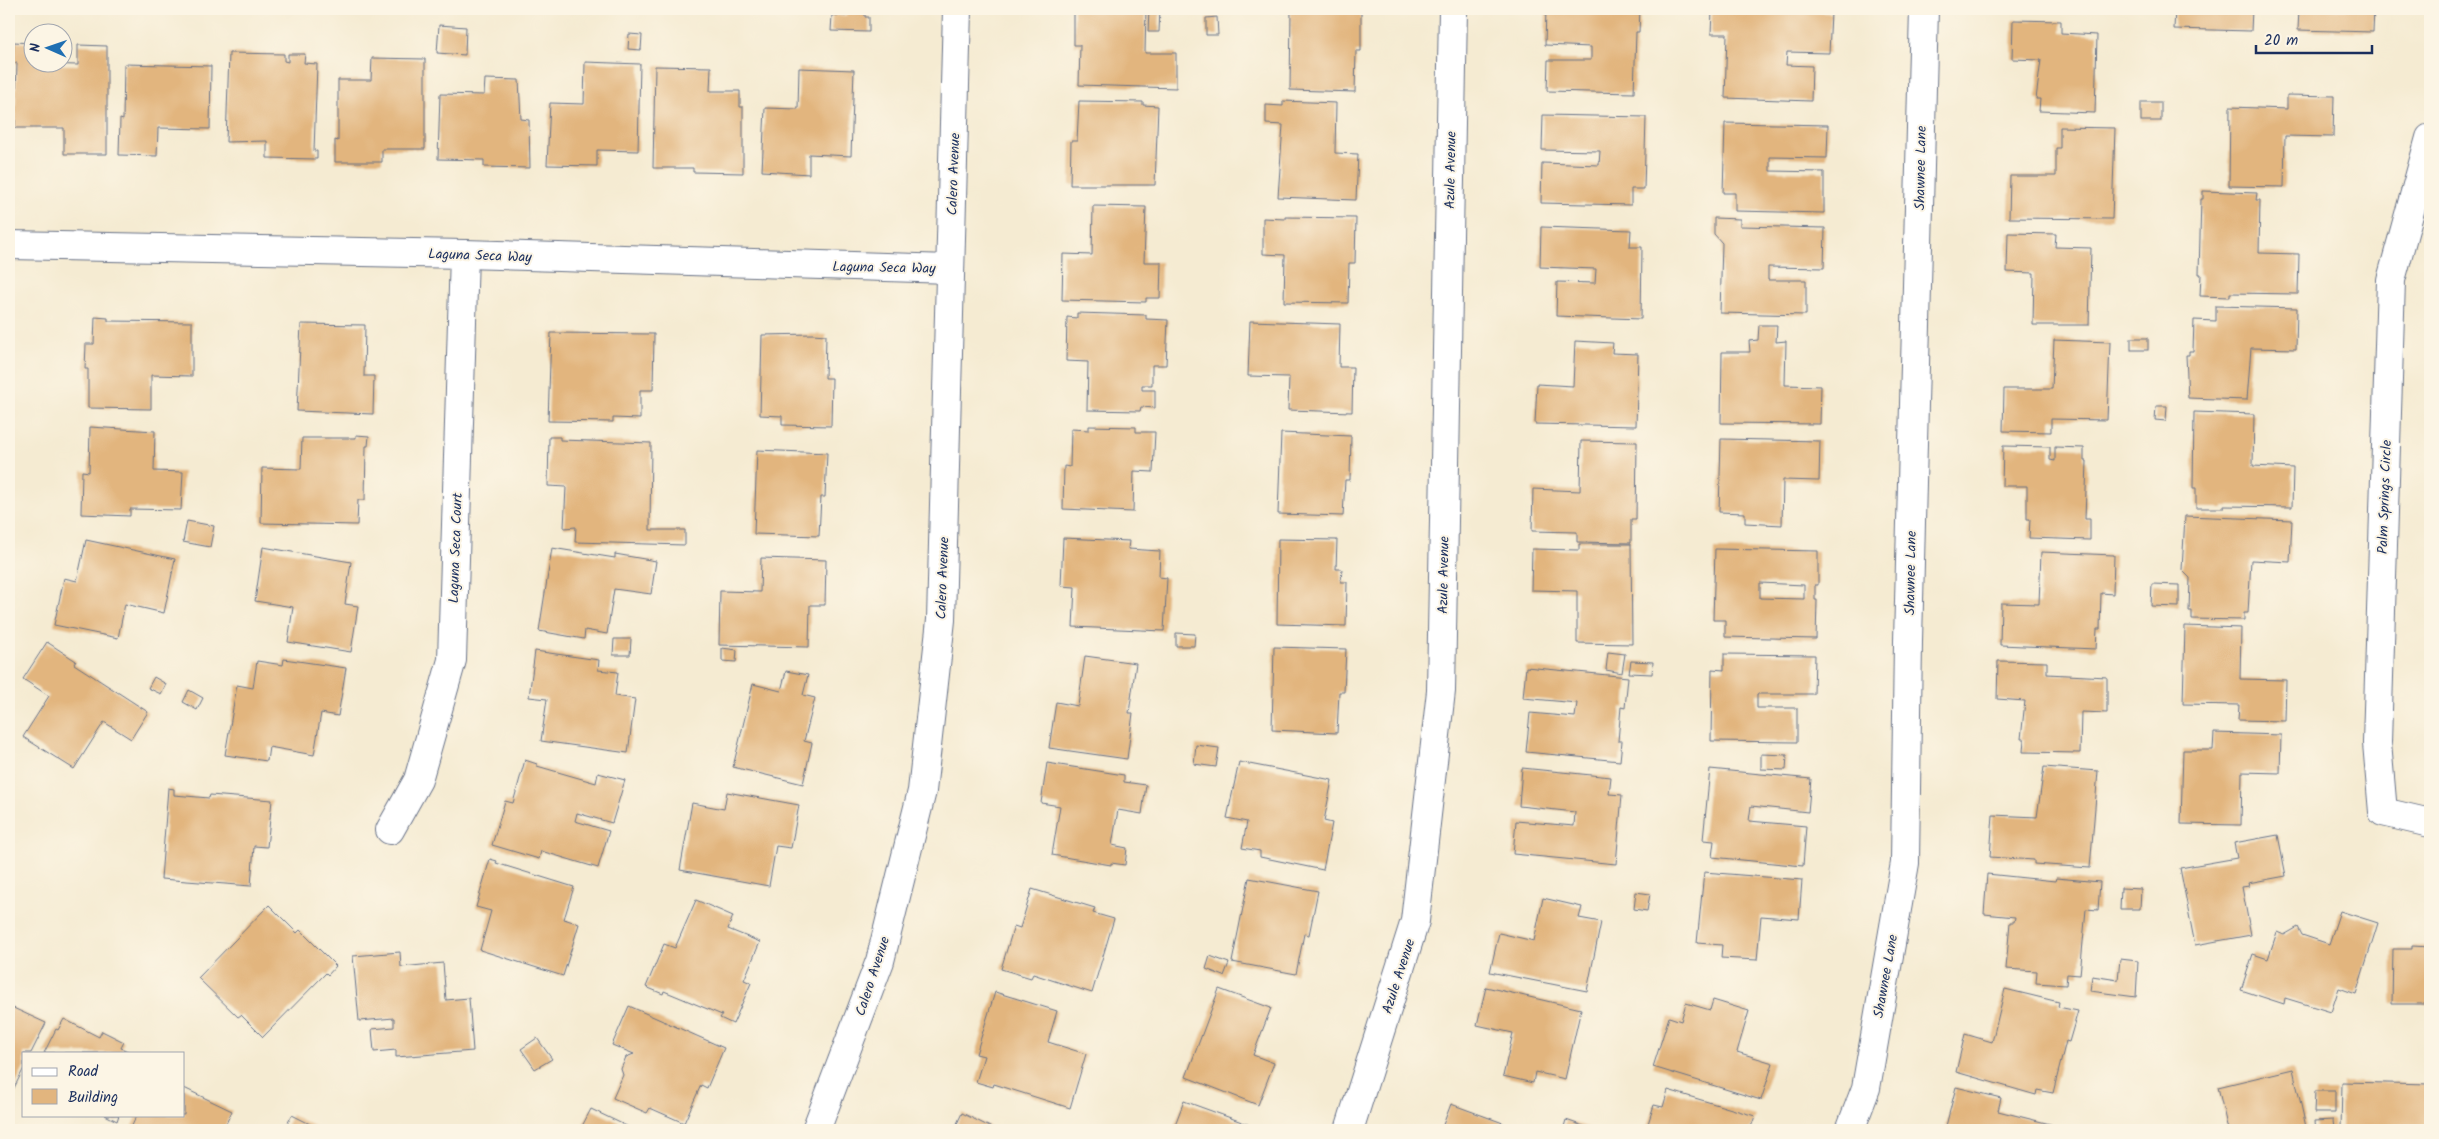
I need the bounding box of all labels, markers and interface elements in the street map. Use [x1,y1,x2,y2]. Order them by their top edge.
north arrow [22,22,72,72]
scale bar [2256,22,2373,54]
text: 20 m [2264,29,2298,53]
text: N [25,43,47,52]
street label: Shawnee Lane [1909,125,1933,210]
street label: Azule Avenue [1439,130,1463,209]
street label: Calero Avenue [942,132,966,216]
street label: Laguna Seca Way [428,243,532,269]
street label: Laguna Seca Way [832,256,936,280]
street label: Palm Springs Circle [2372,439,2398,555]
street label: Laguna Seca Court [443,492,469,604]
street label: Shawnee Lane [1899,530,1923,615]
street label: Azule Avenue [1432,535,1456,614]
street label: Calero Avenue [931,536,955,620]
street label: Shawnee Lane [1868,932,1904,1020]
street label: Calero Avenue [850,933,896,1019]
street label: Azule Avenue [1376,935,1422,1017]
legend [22,1052,185,1116]
text: Road [68,1060,99,1084]
text: Building [68,1086,118,1110]

